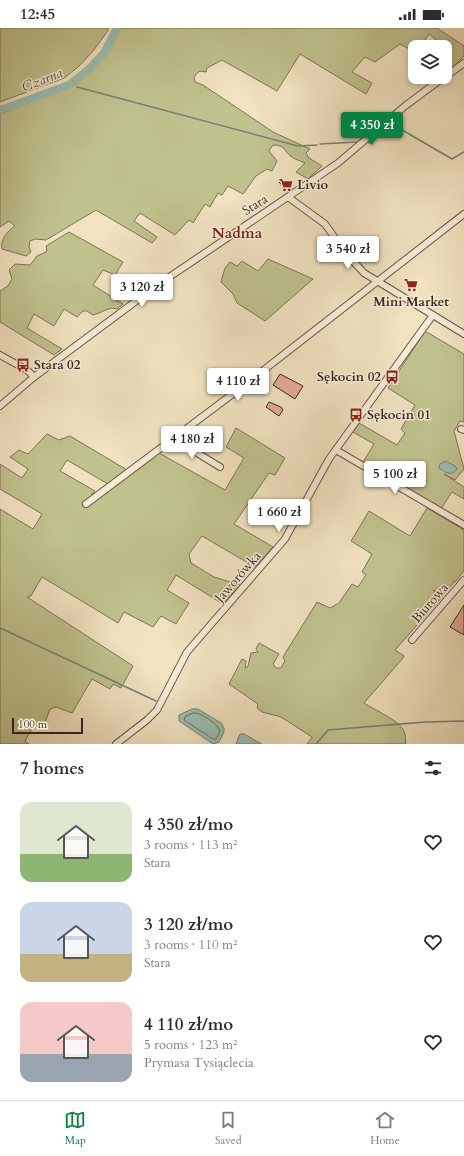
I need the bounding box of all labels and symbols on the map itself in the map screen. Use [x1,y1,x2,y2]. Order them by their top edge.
water label: Czarna [19,63,65,97]
pin: 4 350 zł [331,112,413,146]
place label: Livio [297,176,329,194]
supermarket icon: Livio [278,177,294,193]
street label: Stara [239,190,271,220]
district label: Nadma [212,223,263,243]
pin: 3 540 zł [307,236,389,270]
pin: 3 120 zł [101,274,183,308]
supermarket icon: Mini Market [403,277,419,293]
place label: Mini Market [373,293,449,311]
place label: Stara 02 [34,356,81,374]
bus stop icon: Stara 02 [15,357,31,373]
pin: 4 110 zł [197,368,279,402]
place label: Sękocin 02 [317,368,381,386]
bus stop icon: Sękocin 02 [384,369,400,385]
place label: Sękocin 01 [367,406,431,424]
bus stop icon: Sękocin 01 [348,407,364,423]
pin: 4 180 zł [151,426,233,460]
pin: 5 100 zł [354,461,436,495]
pin: 1 660 zł [238,499,320,533]
street label: Jaworówka [209,547,265,608]
street label: Biurowa [408,579,453,627]
scale bar [12,716,83,735]

